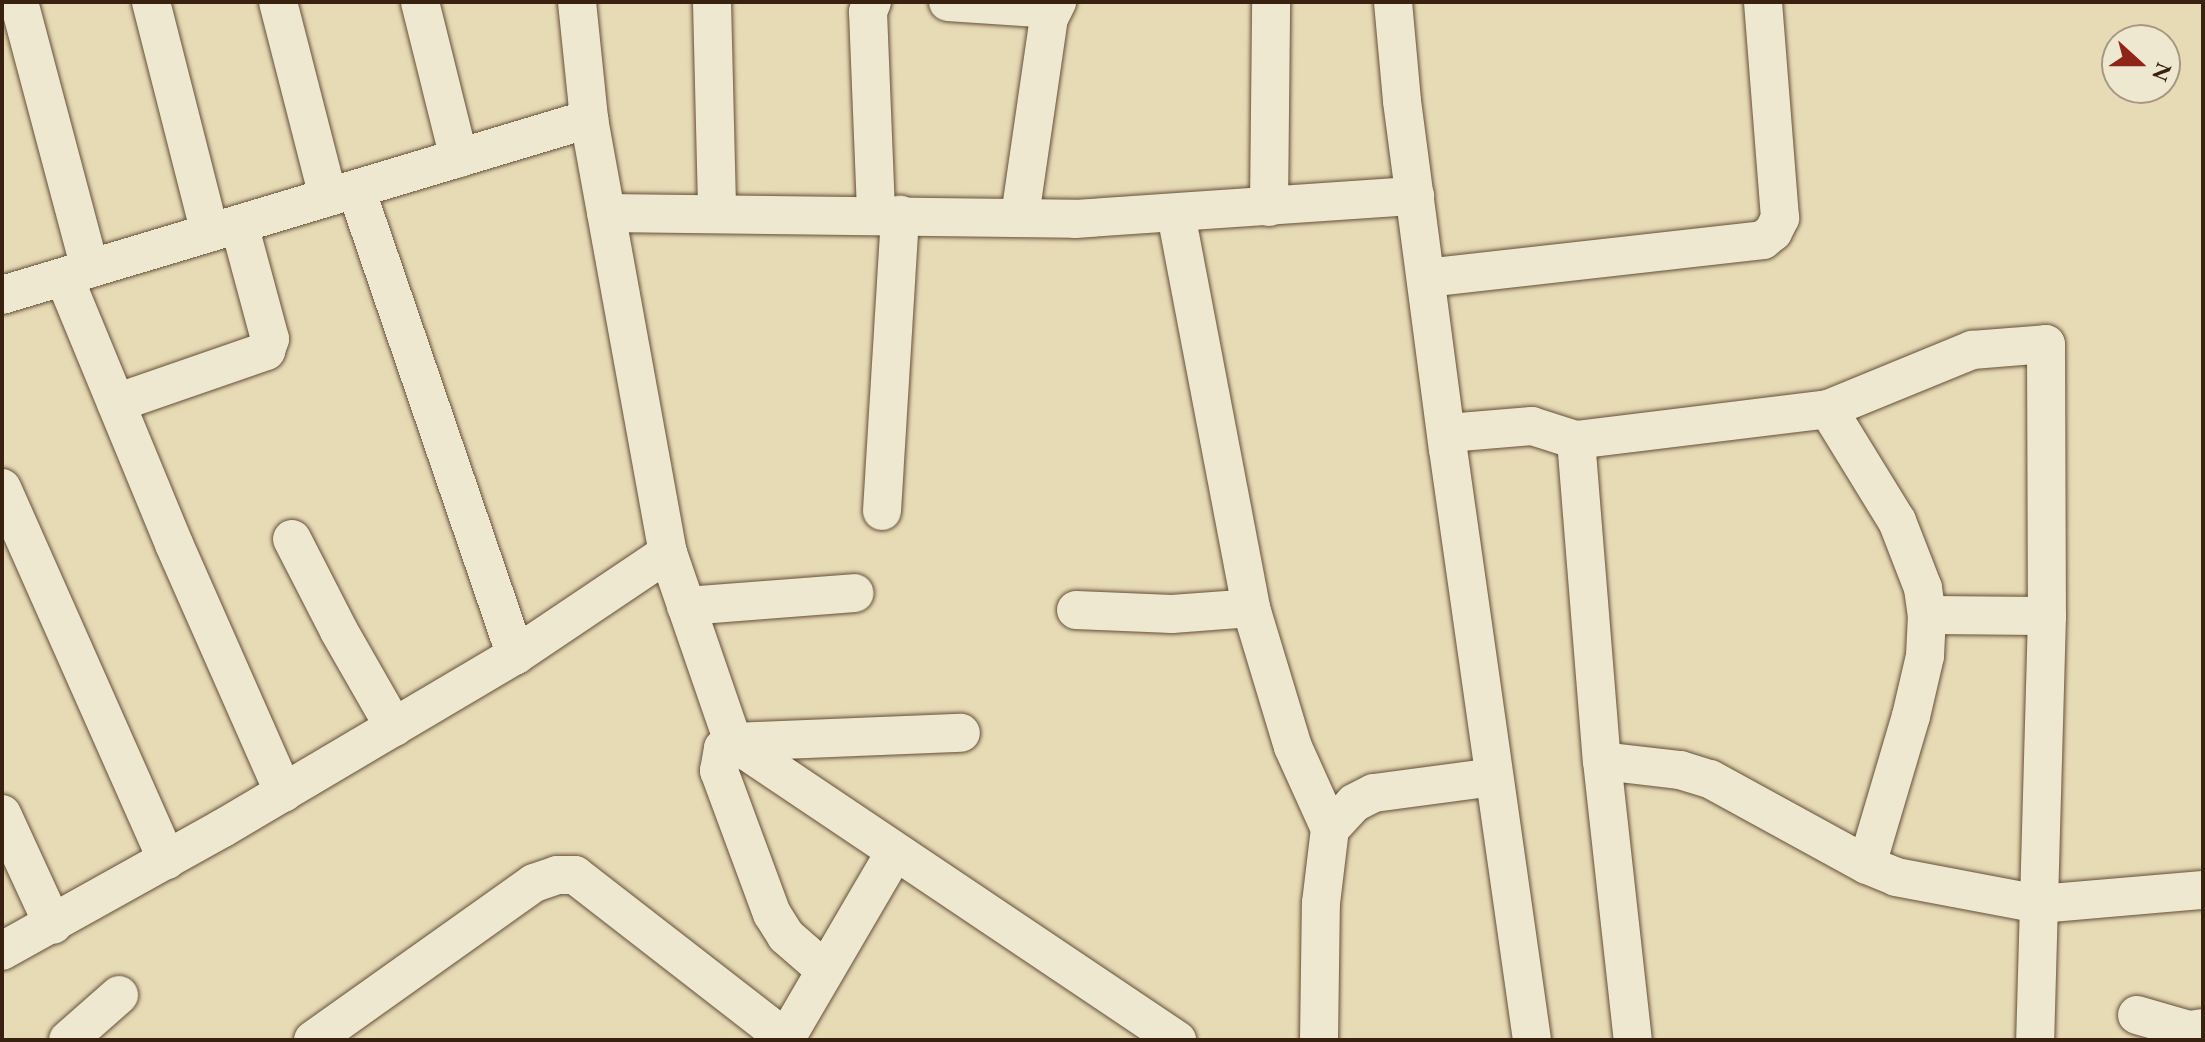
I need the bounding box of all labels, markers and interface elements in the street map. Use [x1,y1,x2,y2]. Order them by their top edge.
north arrow [2101,24,2181,104]
text: N [2145,59,2179,86]

